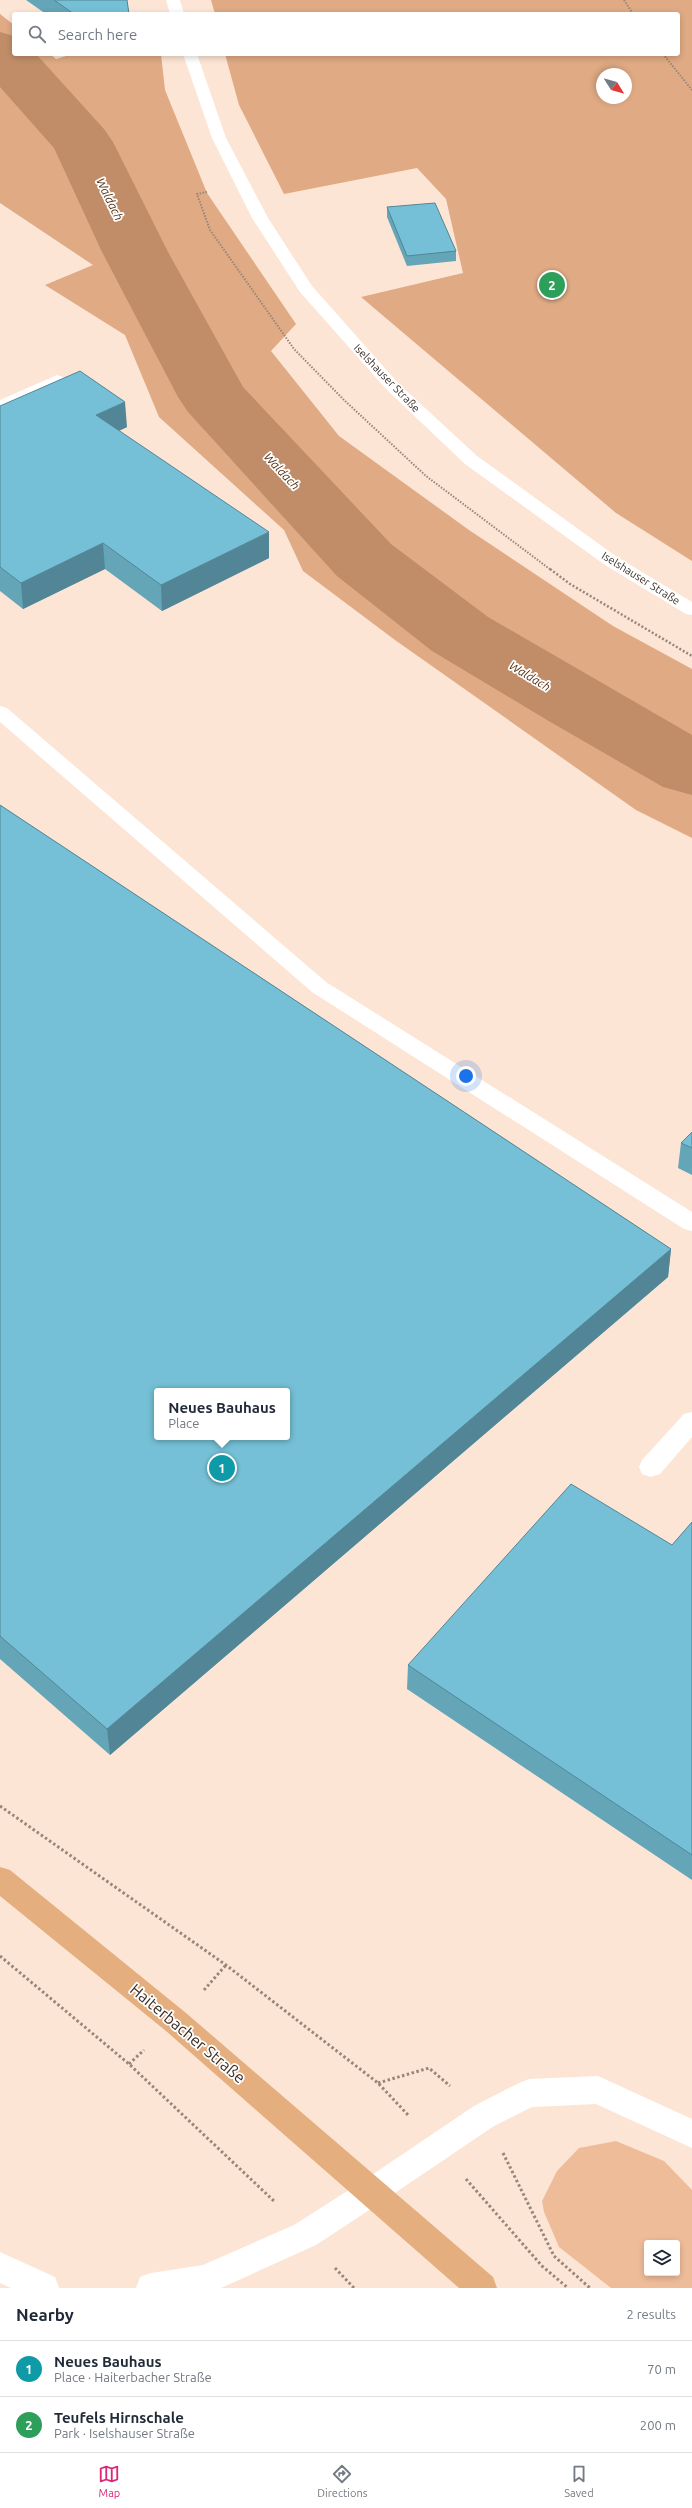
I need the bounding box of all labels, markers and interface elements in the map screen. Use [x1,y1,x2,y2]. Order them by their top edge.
search box [12,12,680,56]
icon: search [26,23,48,45]
text: Search here [58,26,137,43]
north arrow [596,68,632,104]
water label: Waldach [94,176,126,222]
pin: 2 [539,270,565,300]
street label: Iselshauser Straße [352,342,422,414]
water label: Waldach [262,450,302,492]
street label: Iselshauser Straße [600,549,682,607]
water label: Waldach [507,659,553,693]
your location [456,1066,476,1086]
popup [154,1388,290,1440]
text: Neues Bauhaus [168,1399,276,1416]
text: Place [168,1416,199,1430]
pin: 1 [209,1453,235,1483]
street label: Haiterbacher Straße [127,1980,249,2086]
map controls [644,2240,680,2276]
button: layers [644,2240,680,2276]
text: Nearby [16,2305,74,2324]
text: 2 results [626,2307,676,2321]
text: Neues Bauhaus [54,2353,162,2370]
text: 1 [25,2362,33,2376]
text: 70 m [647,2362,676,2376]
text: Place · Haiterbacher Straße [54,2370,212,2384]
text: Teufels Hirnschale [54,2409,184,2426]
text: 2 [25,2418,33,2432]
text: 200 m [640,2418,676,2432]
text: Park · Iselshauser Straße [54,2426,195,2440]
tab: Map [98,2463,120,2499]
tab: Directions [317,2463,368,2499]
tab: Saved [564,2463,594,2499]

